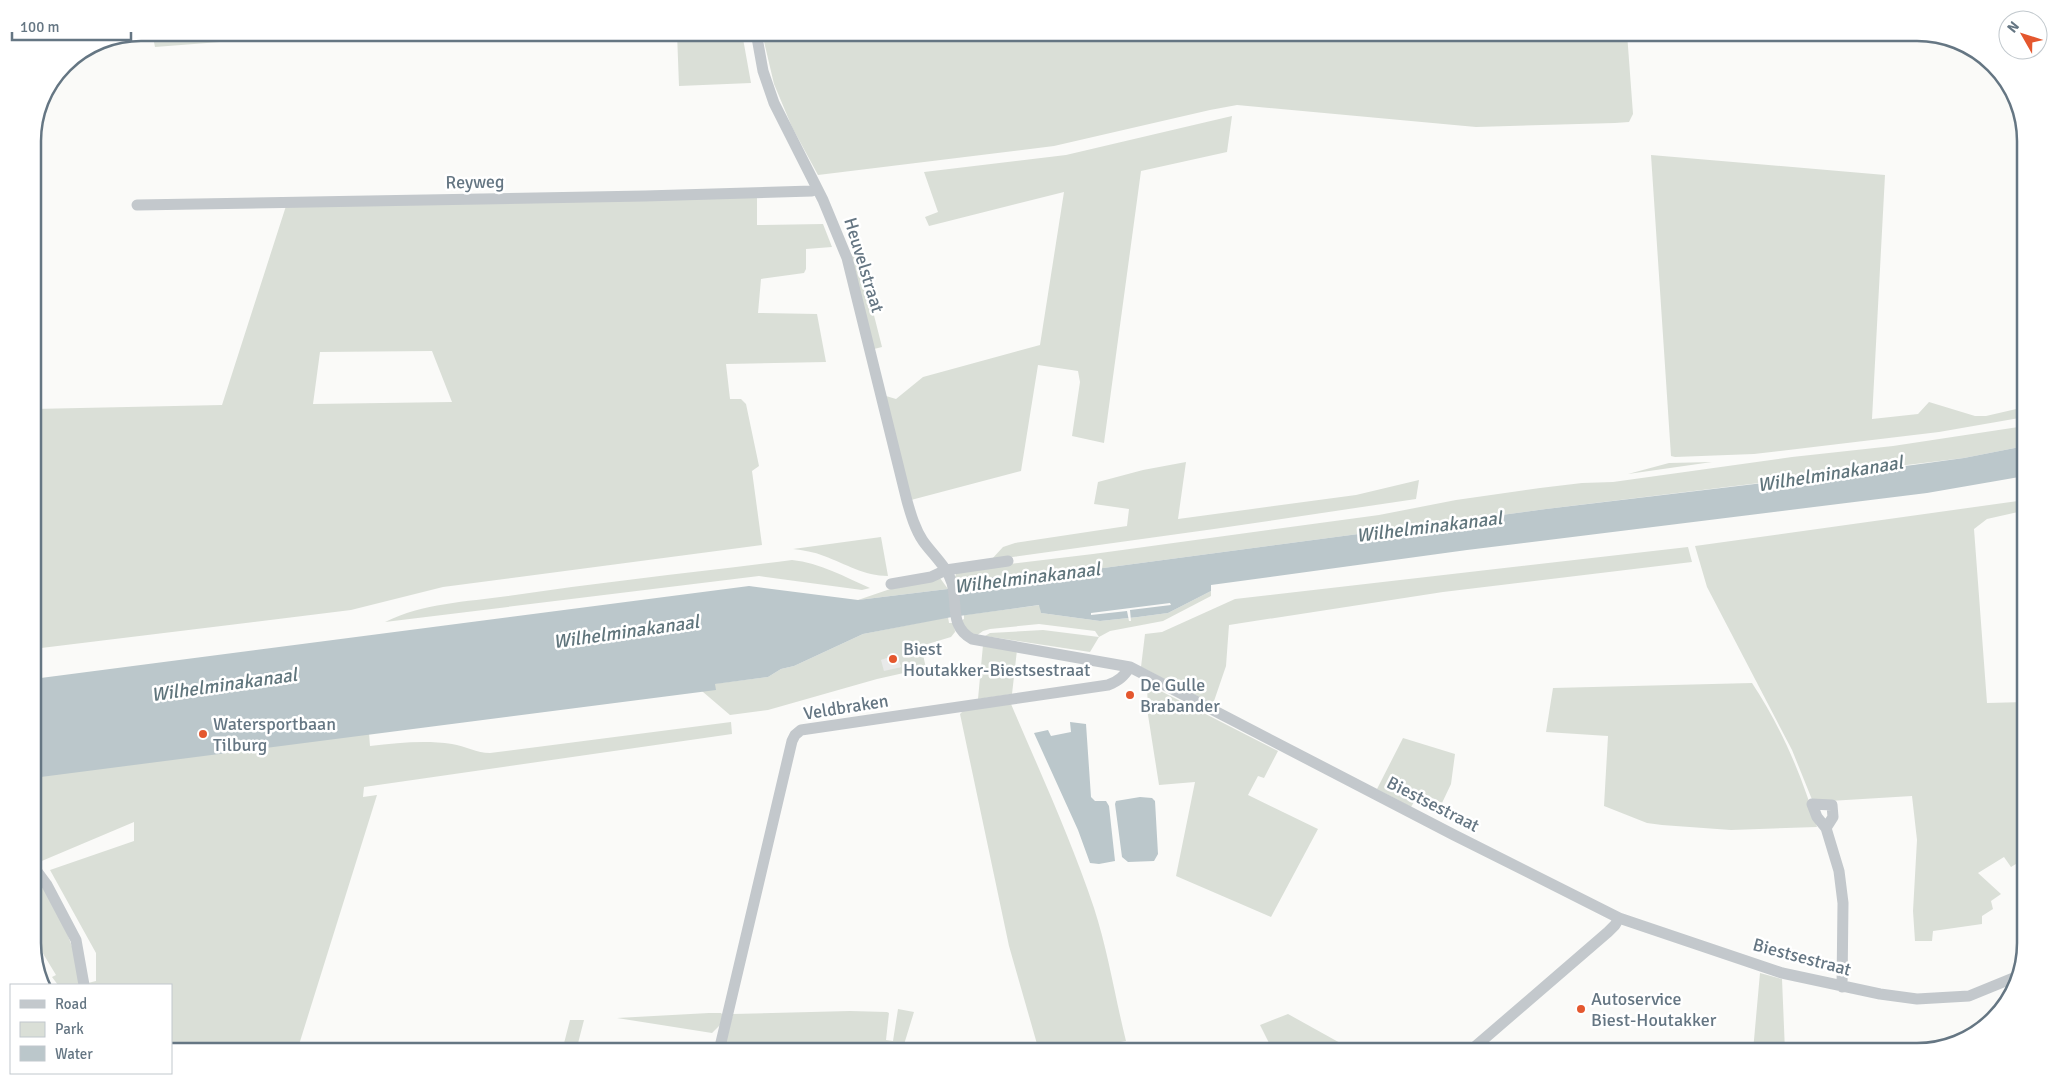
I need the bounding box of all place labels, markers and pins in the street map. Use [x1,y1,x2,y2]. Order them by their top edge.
place label: Biest Houtakker-Biestsestraat [903,638,1090,681]
marker: Biest Houtakker-Biestsestraat [887,653,899,665]
place label: De Gulle Brabander [1140,674,1220,717]
marker: De Gulle Brabander [1124,689,1136,701]
place label: Watersportbaan Tilburg [213,713,336,756]
marker: Watersportbaan Tilburg [197,728,209,740]
place label: Autoservice Biest-Houtakker [1591,988,1717,1031]
marker: Autoservice Biest-Houtakker [1575,1003,1587,1015]

